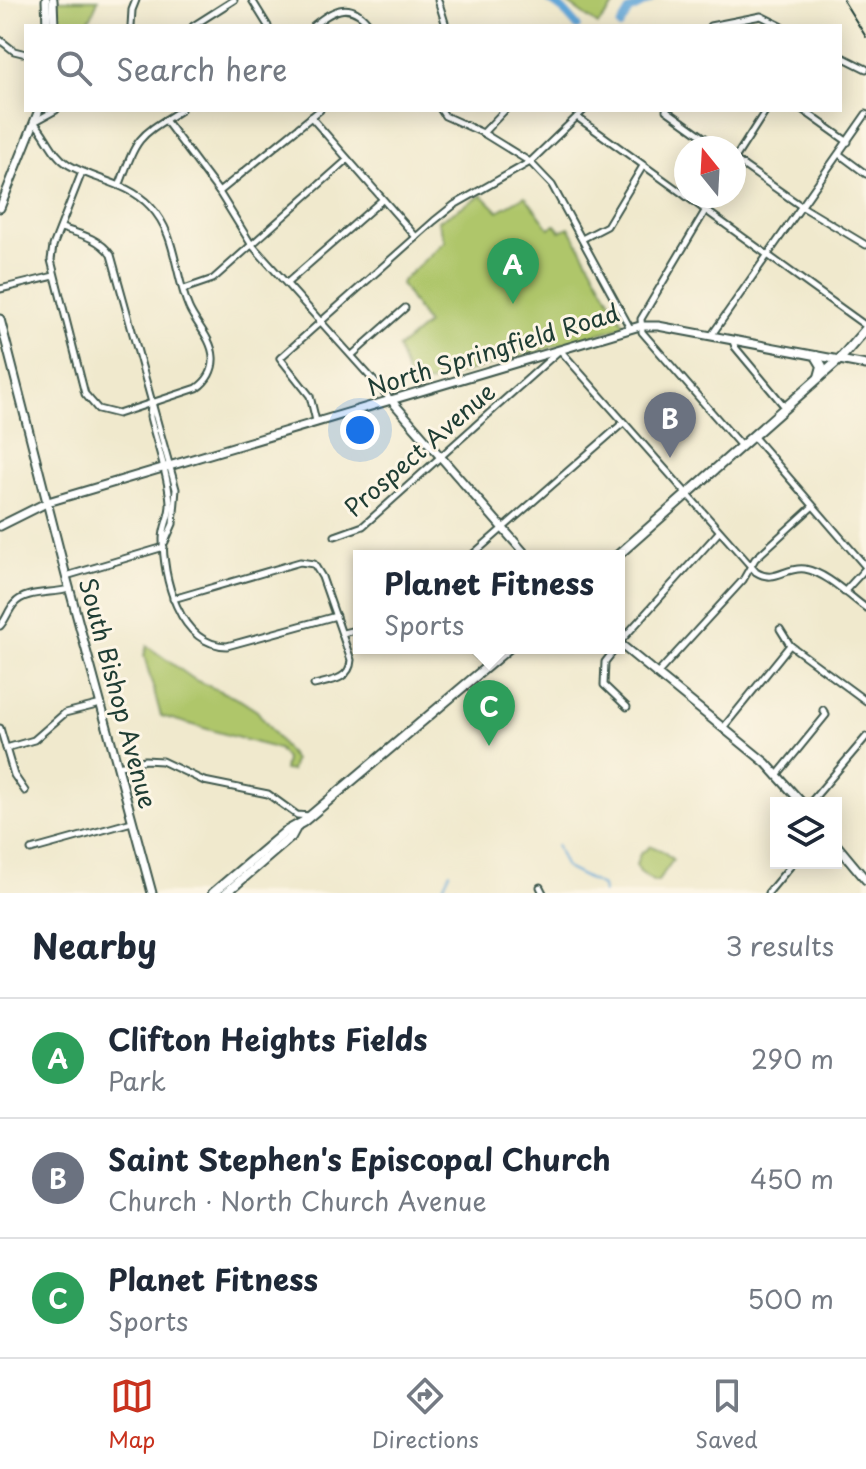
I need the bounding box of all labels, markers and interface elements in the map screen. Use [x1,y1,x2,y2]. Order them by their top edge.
search box [24,24,842,112]
icon: search [52,46,96,90]
text: Search here [116,46,288,91]
north arrow [674,136,746,208]
pin: A [487,238,539,304]
street label: North Springfield Road [363,294,623,404]
street label: Prospect Avenue [336,373,502,525]
pin: B [644,392,696,458]
your location [340,410,380,450]
popup [353,550,625,654]
text: Planet Fitness [384,560,594,605]
street label: South Bishop Avenue [71,574,167,812]
text: Sports [384,605,464,644]
pin: C [463,680,515,746]
map controls [770,797,842,869]
button: layers [770,797,842,869]
text: Nearby [32,919,157,971]
text: 3 results [726,926,834,965]
text: Clifton Heights Fields [108,1016,428,1061]
text: A [48,1039,68,1078]
text: 290 m [751,1039,834,1078]
text: Park [108,1061,166,1100]
text: Saint Stephen's Episcopal Church [108,1136,611,1181]
text: B [49,1159,67,1198]
text: 450 m [750,1159,834,1198]
text: Church · North Church Avenue [108,1181,487,1220]
text: Planet Fitness [108,1256,318,1301]
text: C [48,1279,68,1318]
text: 500 m [747,1279,834,1318]
text: Sports [108,1301,188,1340]
tab: Map [108,1374,155,1455]
tab: Directions [372,1374,479,1455]
tab: Saved [695,1374,758,1455]

